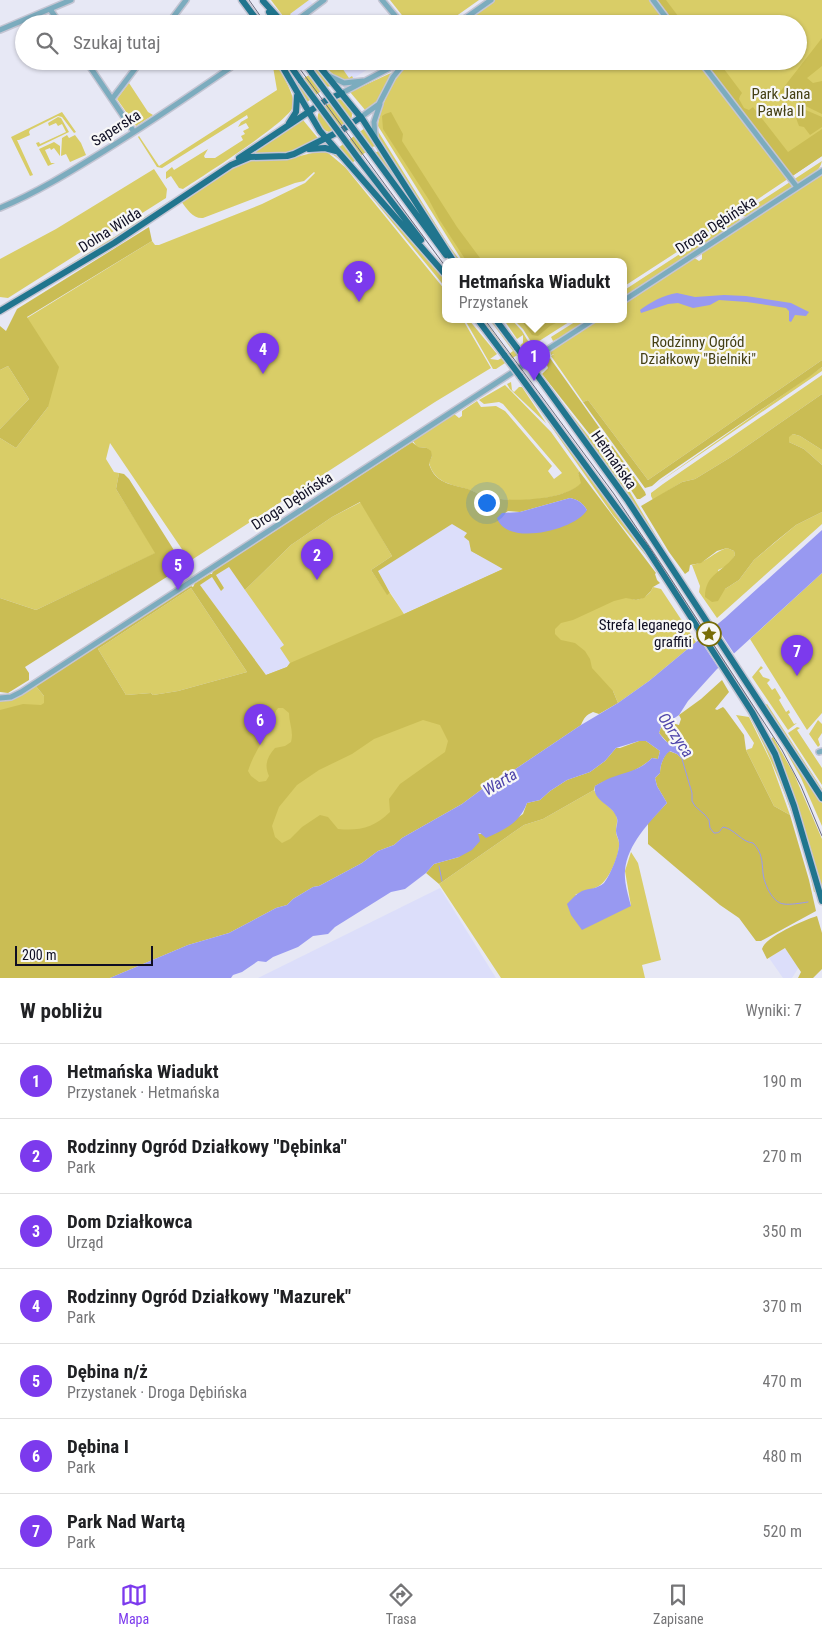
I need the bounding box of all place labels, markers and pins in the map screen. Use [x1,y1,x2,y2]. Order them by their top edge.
pin: 3 [343,261,375,302]
pin: 4 [247,333,279,374]
pin: 1 [518,340,550,381]
pin: 2 [301,539,333,580]
pin: 5 [162,549,194,590]
place label: Strefa leganego graffiti [599,616,692,651]
place icon: Strefa leganego graffiti [696,621,722,647]
pin: 7 [781,635,813,676]
pin: 6 [244,704,276,745]

